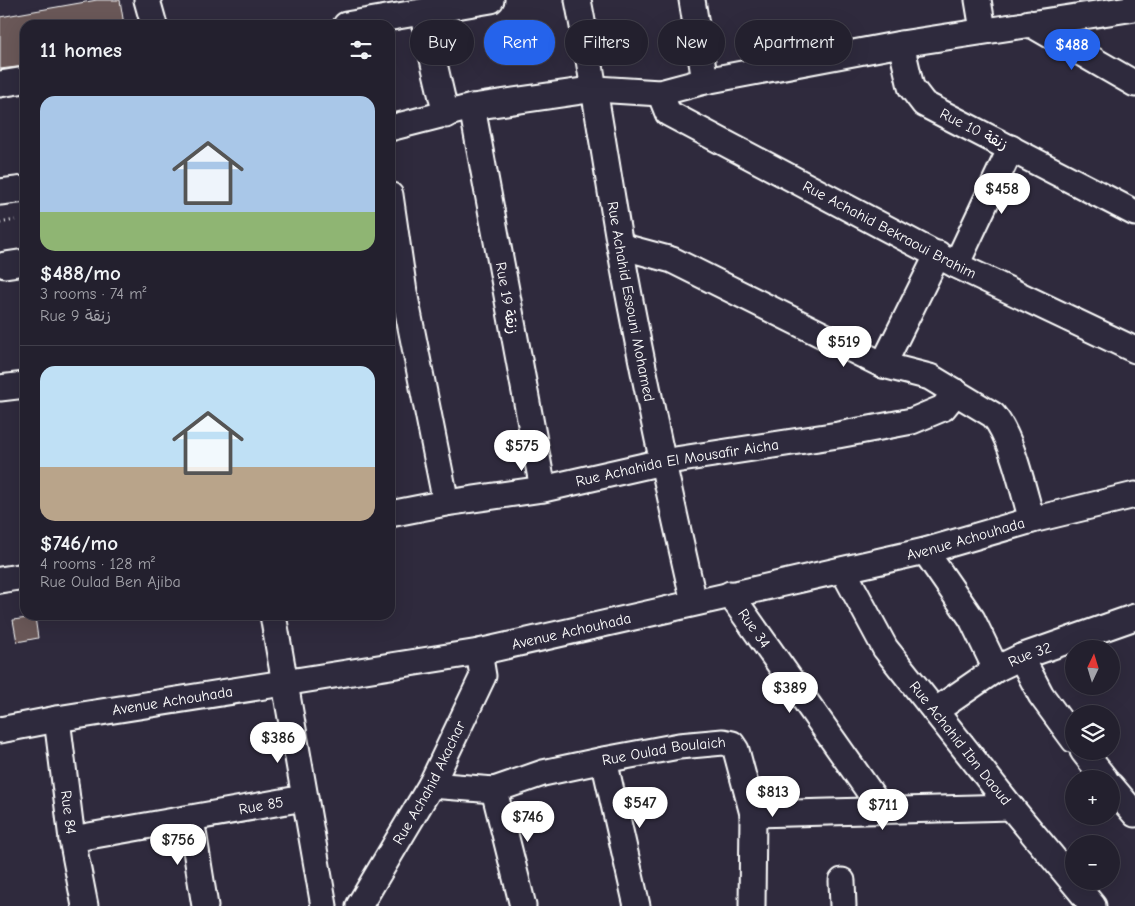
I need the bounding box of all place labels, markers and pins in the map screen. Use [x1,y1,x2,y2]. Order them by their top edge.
pin: $488 [1042,28,1102,71]
pin: $458 [972,172,1032,215]
pin: $519 [814,326,874,368]
pin: $575 [492,430,552,472]
pin: $389 [760,672,820,714]
pin: $386 [248,722,308,764]
pin: $813 [743,776,803,818]
pin: $547 [610,786,670,829]
pin: $711 [853,788,913,831]
pin: $746 [498,800,558,843]
pin: $756 [148,824,208,866]

